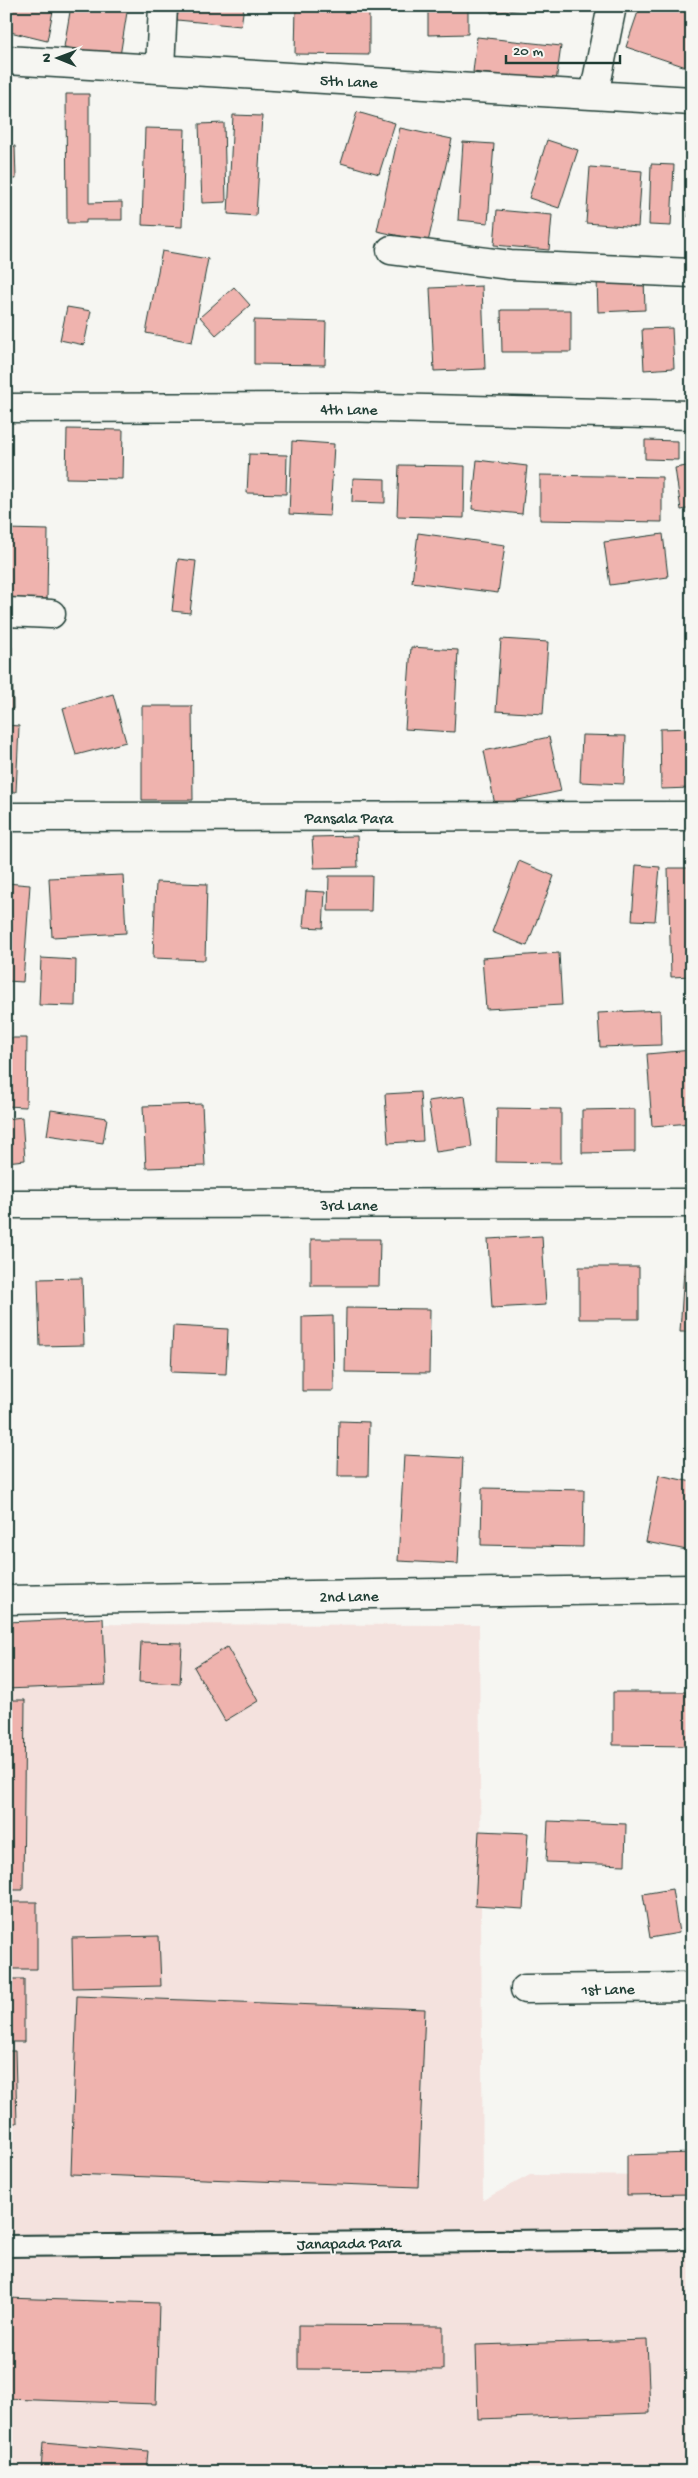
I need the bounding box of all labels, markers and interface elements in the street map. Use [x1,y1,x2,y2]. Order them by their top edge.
north arrow [32,32,82,82]
scale bar [506,32,619,64]
text: 20 m [513,43,543,61]
text: N [39,53,56,63]
street label: 5th Lane [319,72,379,95]
street label: 4th Lane [320,402,378,422]
street label: Pansala Para [304,811,394,830]
street label: 3rd Lane [319,1198,379,1217]
street label: 2nd Lane [319,1588,380,1609]
street label: 1st Lane [580,1982,636,2001]
street label: Janapada Para [296,2235,403,2256]

